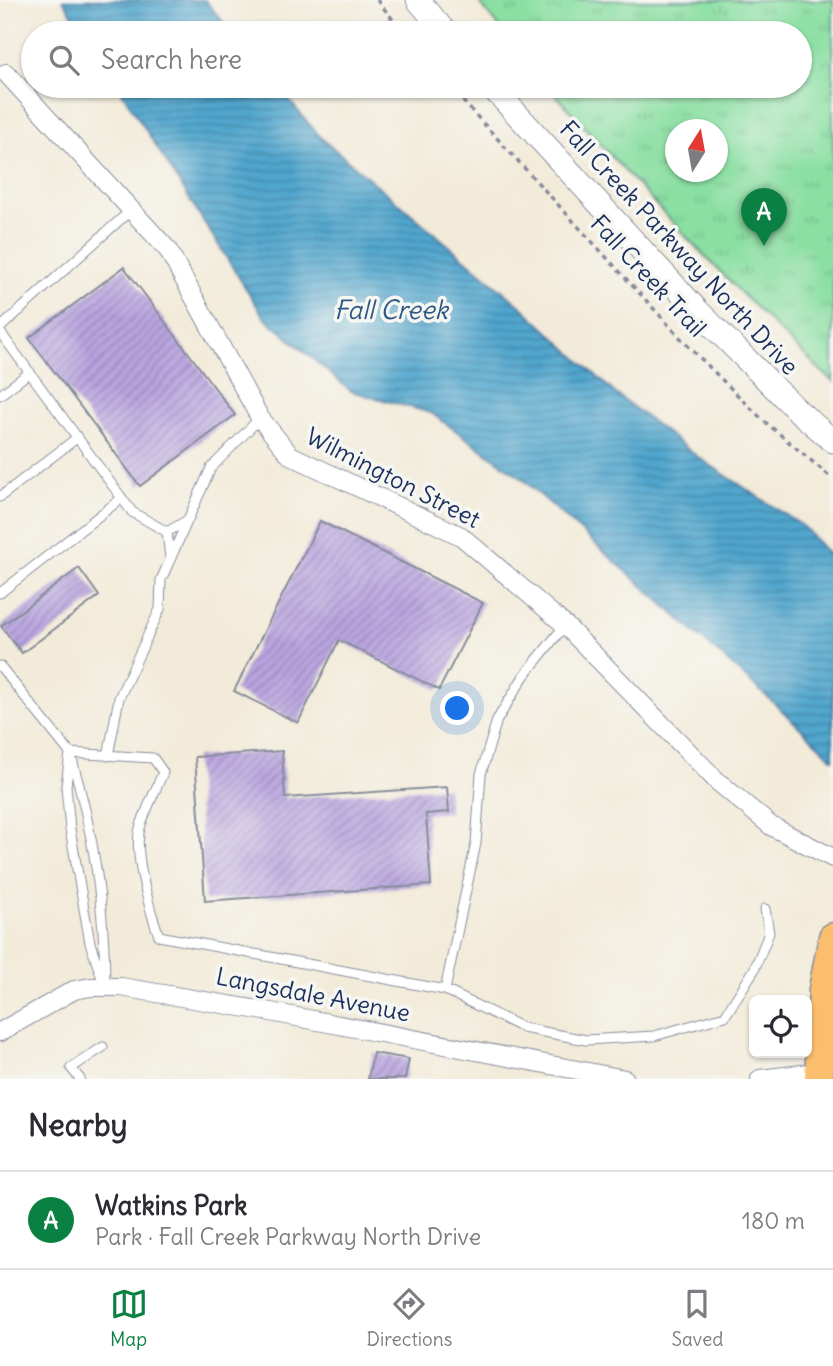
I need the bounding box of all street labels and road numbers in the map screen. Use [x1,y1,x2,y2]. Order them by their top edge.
street label: Fall Creek Parkway North Drive [554,114,805,381]
street label: Fall Creek Trail [585,208,713,343]
street label: Wilmington Street [301,420,486,534]
street label: Langsdale Avenue [214,960,413,1028]

